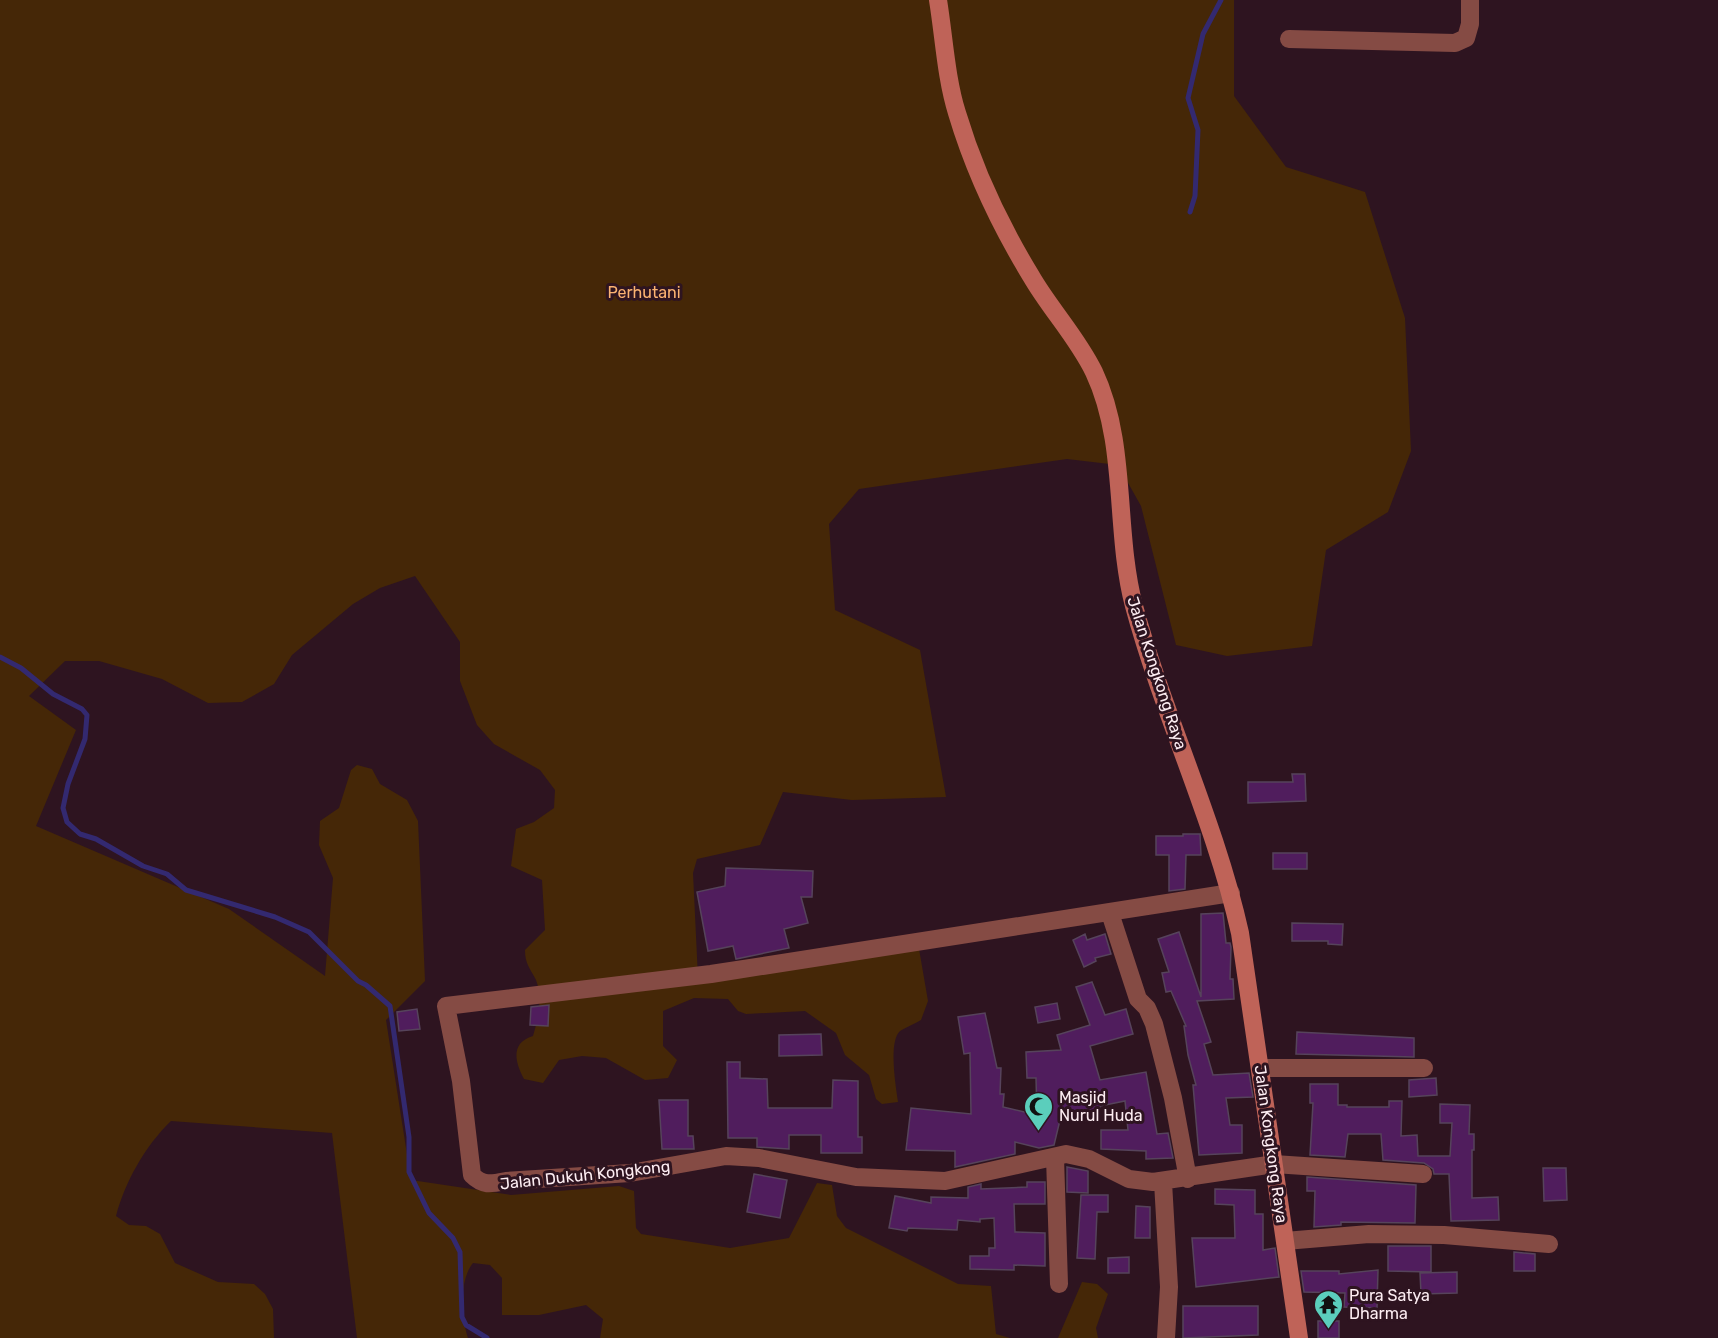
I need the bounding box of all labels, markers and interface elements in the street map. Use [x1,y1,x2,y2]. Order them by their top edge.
park label: Perhutani [607,283,681,302]
street label: Jalan Kongkong Raya [1123,594,1191,752]
street label: Jalan Kongkong Raya [1250,1064,1292,1224]
place label: Masjid Nurul Huda [1059,1088,1143,1125]
mosque icon: Masjid Nurul Huda [1022,1090,1054,1132]
street label: Jalan Dukuh Kongkong [499,1157,671,1193]
place label: Pura Satya Dharma [1349,1286,1430,1323]
temple icon: Pura Satya Dharma [1312,1288,1344,1330]

